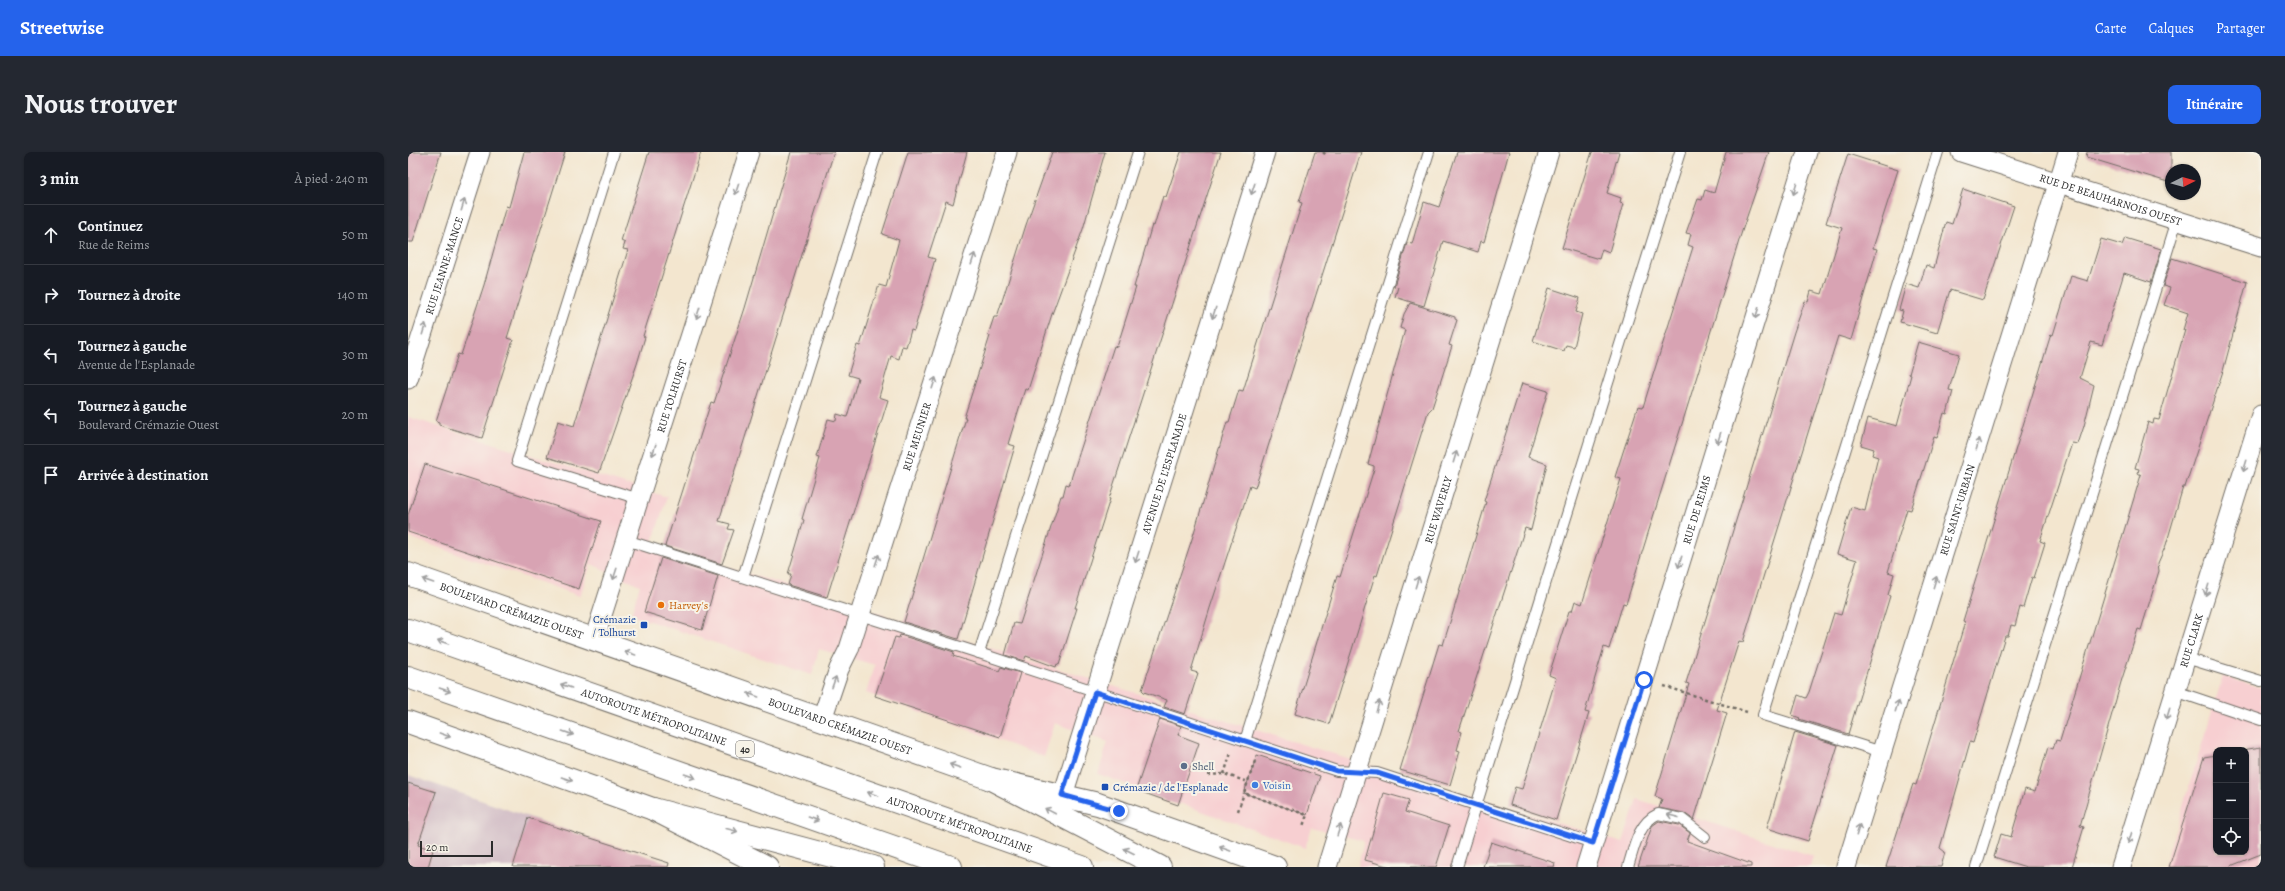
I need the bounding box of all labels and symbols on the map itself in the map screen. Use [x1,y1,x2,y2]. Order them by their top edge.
north arrow [2165,164,2201,200]
street label: RUE DE BEAUHARNOIS OUEST [2037,170,2184,229]
one-way arrow [733,183,741,195]
one-way arrow [1249,183,1257,195]
one-way arrow [1791,183,1798,196]
one-way arrow [460,199,467,212]
street label: RUE JEANNE-MANCE [422,215,467,317]
one-way arrow [970,253,977,266]
one-way arrow [694,306,701,319]
one-way arrow [1210,306,1217,319]
one-way arrow [1753,307,1760,320]
one-way arrow [421,322,428,335]
street label: RUE TOLHURST [653,358,691,435]
one-way arrow [931,377,938,390]
street label: RUE MEUNIER [899,400,935,473]
street label: AVENUE DE L'ESPLANADE [1138,412,1190,537]
one-way arrow [1715,431,1722,444]
one-way arrow [1975,438,1982,451]
one-way arrow [650,444,658,456]
one-way arrow [1452,451,1459,464]
one-way arrow [2241,459,2248,472]
street label: RUE SAINT-URBAIN [1936,462,1979,558]
street label: RUE DE REIMS [1679,473,1715,546]
street label: RUE WAVERLY [1421,474,1456,545]
one-way arrow [1133,551,1140,564]
one-way arrow [874,554,882,566]
one-way arrow [1676,555,1683,568]
one-way arrow [611,567,618,580]
one-way arrow [1414,575,1421,588]
one-way arrow [1932,575,1939,588]
one-way arrow [422,577,434,585]
street label: BOULEVARD CRÉMAZIE OUEST [438,579,585,643]
one-way arrow [2203,583,2210,596]
place label: Harvey's [669,598,708,613]
marker: Harvey's [656,600,666,610]
place label: Crémazie / Tolhurst [593,612,636,640]
street label: RUE CLARK [2176,612,2207,670]
marker: Crémazie / Tolhurst [639,620,649,630]
one-way arrow [438,638,450,646]
one-way arrow [624,648,636,656]
route start [1635,671,1653,689]
one-way arrow [831,676,838,689]
one-way arrow [560,681,572,689]
street label: AUTOROUTE MÉTROPOLITAINE [578,684,729,750]
one-way arrow [438,687,451,694]
one-way arrow [747,691,759,699]
street label: BOULEVARD CRÉMAZIE OUEST [766,694,914,759]
one-way arrow [1375,700,1382,713]
one-way arrow [1893,700,1901,712]
one-way arrow [2164,707,2171,720]
one-way arrow [561,729,573,737]
one-way arrow [438,732,450,740]
road number: 40 [736,741,754,757]
place label: Shell [1192,759,1214,774]
one-way arrow [949,761,961,769]
marker: Shell [1179,761,1189,771]
one-way arrow [684,772,696,780]
one-way arrow [561,775,573,783]
place label: Voisin [1262,778,1291,793]
place label: Crémazie / de l'Esplanade [1113,780,1228,795]
marker: Voisin [1250,780,1260,790]
marker: Crémazie / de l'Esplanade [1100,782,1110,792]
one-way arrow [867,790,880,797]
street label: AUTOROUTE MÉTROPOLITAINE [884,792,1035,857]
route end [1110,802,1128,820]
one-way arrow [1045,806,1057,814]
one-way arrow [1667,812,1680,820]
one-way arrow [807,815,819,823]
one-way arrow [1855,823,1862,836]
one-way arrow [1336,824,1344,836]
one-way arrow [725,826,738,834]
one-way arrow [2126,831,2133,844]
scale bar [420,839,493,858]
one-way arrow [1219,845,1232,852]
one-way arrow [1123,847,1135,854]

